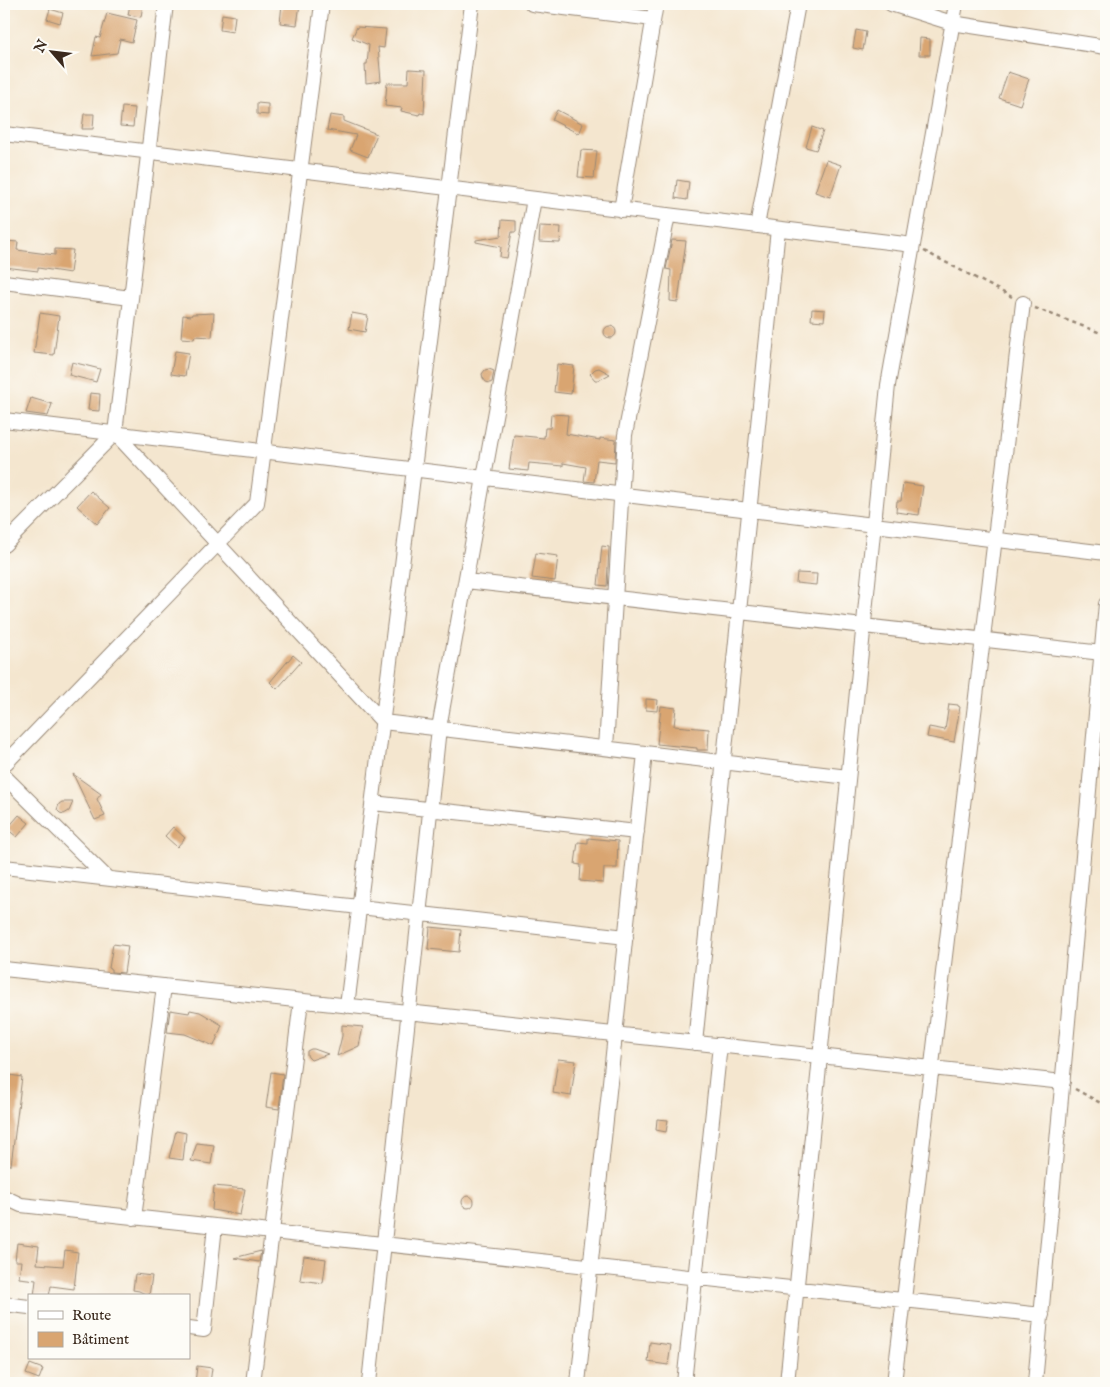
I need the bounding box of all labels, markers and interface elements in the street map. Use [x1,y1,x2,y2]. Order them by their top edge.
north arrow [28,28,78,78]
text: N [30,37,52,57]
legend [28,1294,190,1360]
text: Route [72,1306,111,1325]
text: Bâtiment [72,1330,129,1349]

